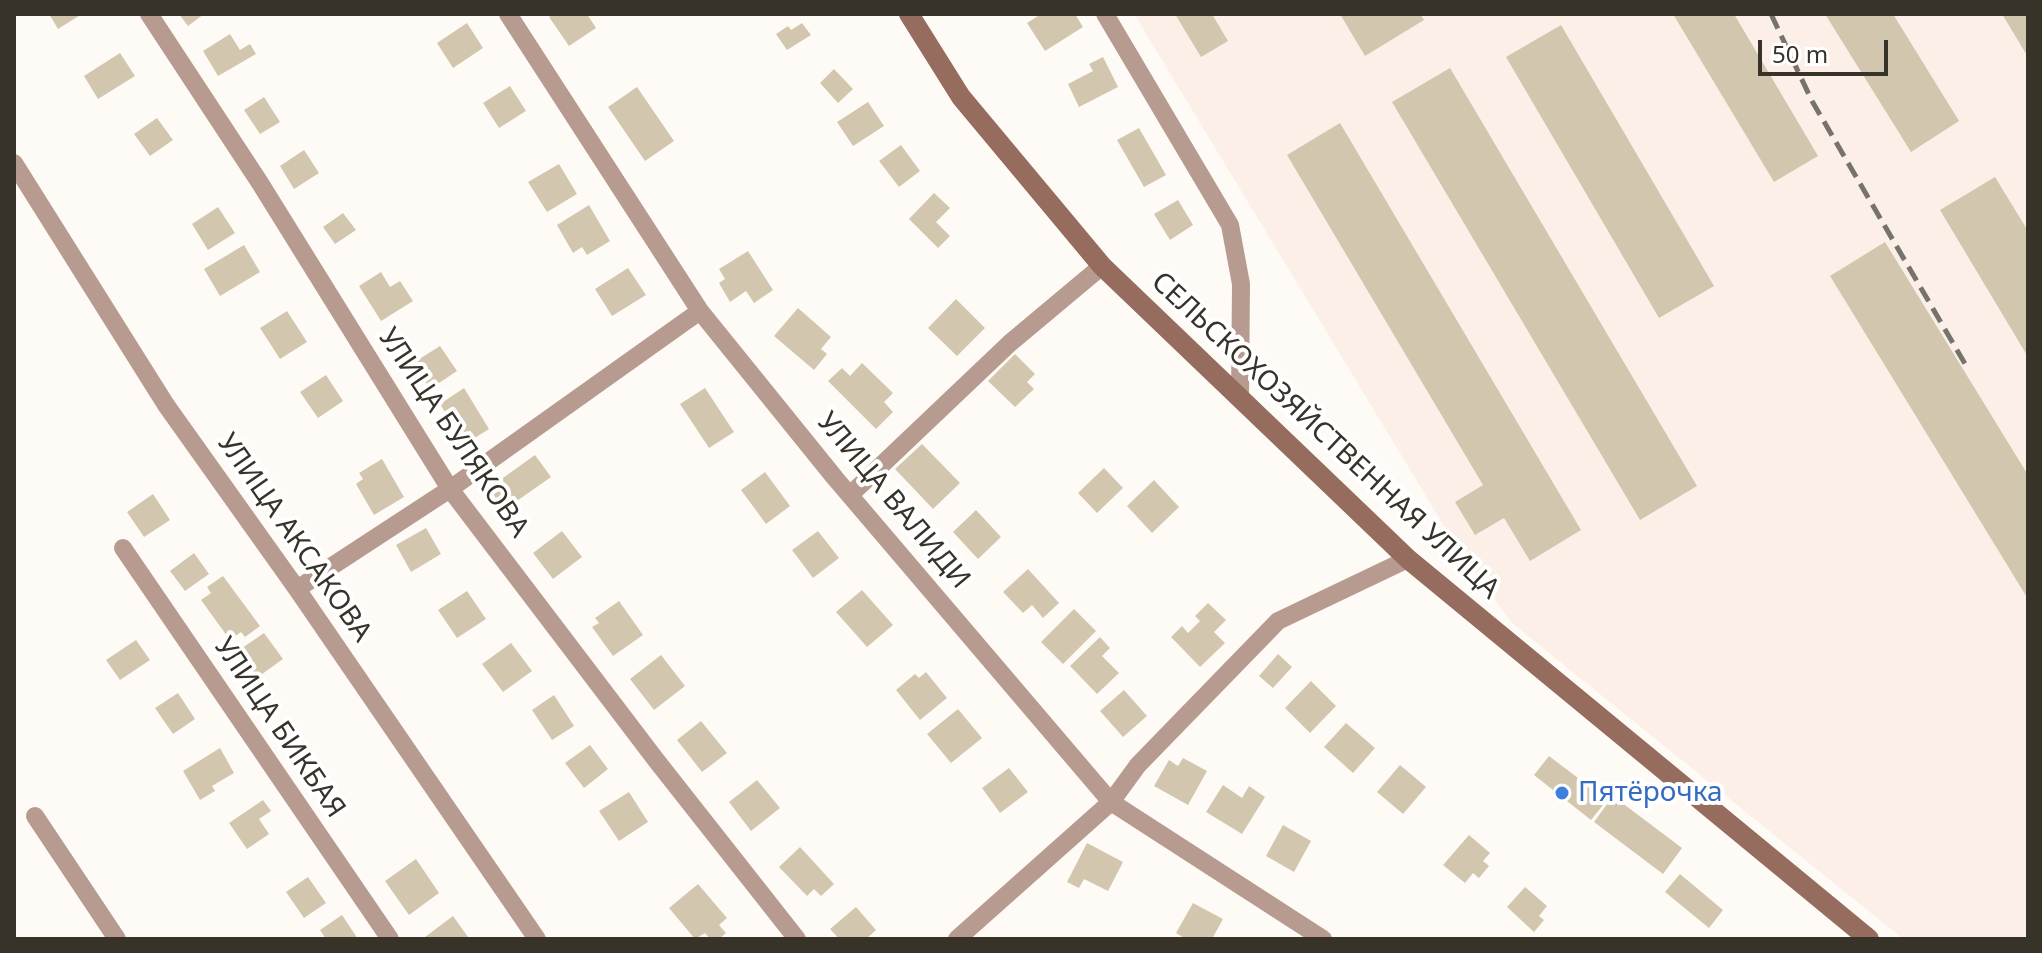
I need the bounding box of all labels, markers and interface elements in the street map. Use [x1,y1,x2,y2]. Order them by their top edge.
scale bar [1762,24,1892,74]
text: 50 m [1772,37,1828,70]
street label: СЕЛЬСКОХОЗЯЙСТВЕННАЯ УЛИЦА [1144,266,1506,606]
street label: УЛИЦА БУЛЯКОВА [371,322,535,544]
street label: УЛИЦА ВАЛИДИ [810,406,976,596]
street label: УЛИЦА АКСАКОВА [210,428,378,648]
street label: УЛИЦА БИКБАЯ [206,632,352,824]
place label: Пятёрочка [1578,776,1723,810]
marker: Пятёрочка [1553,784,1571,802]

